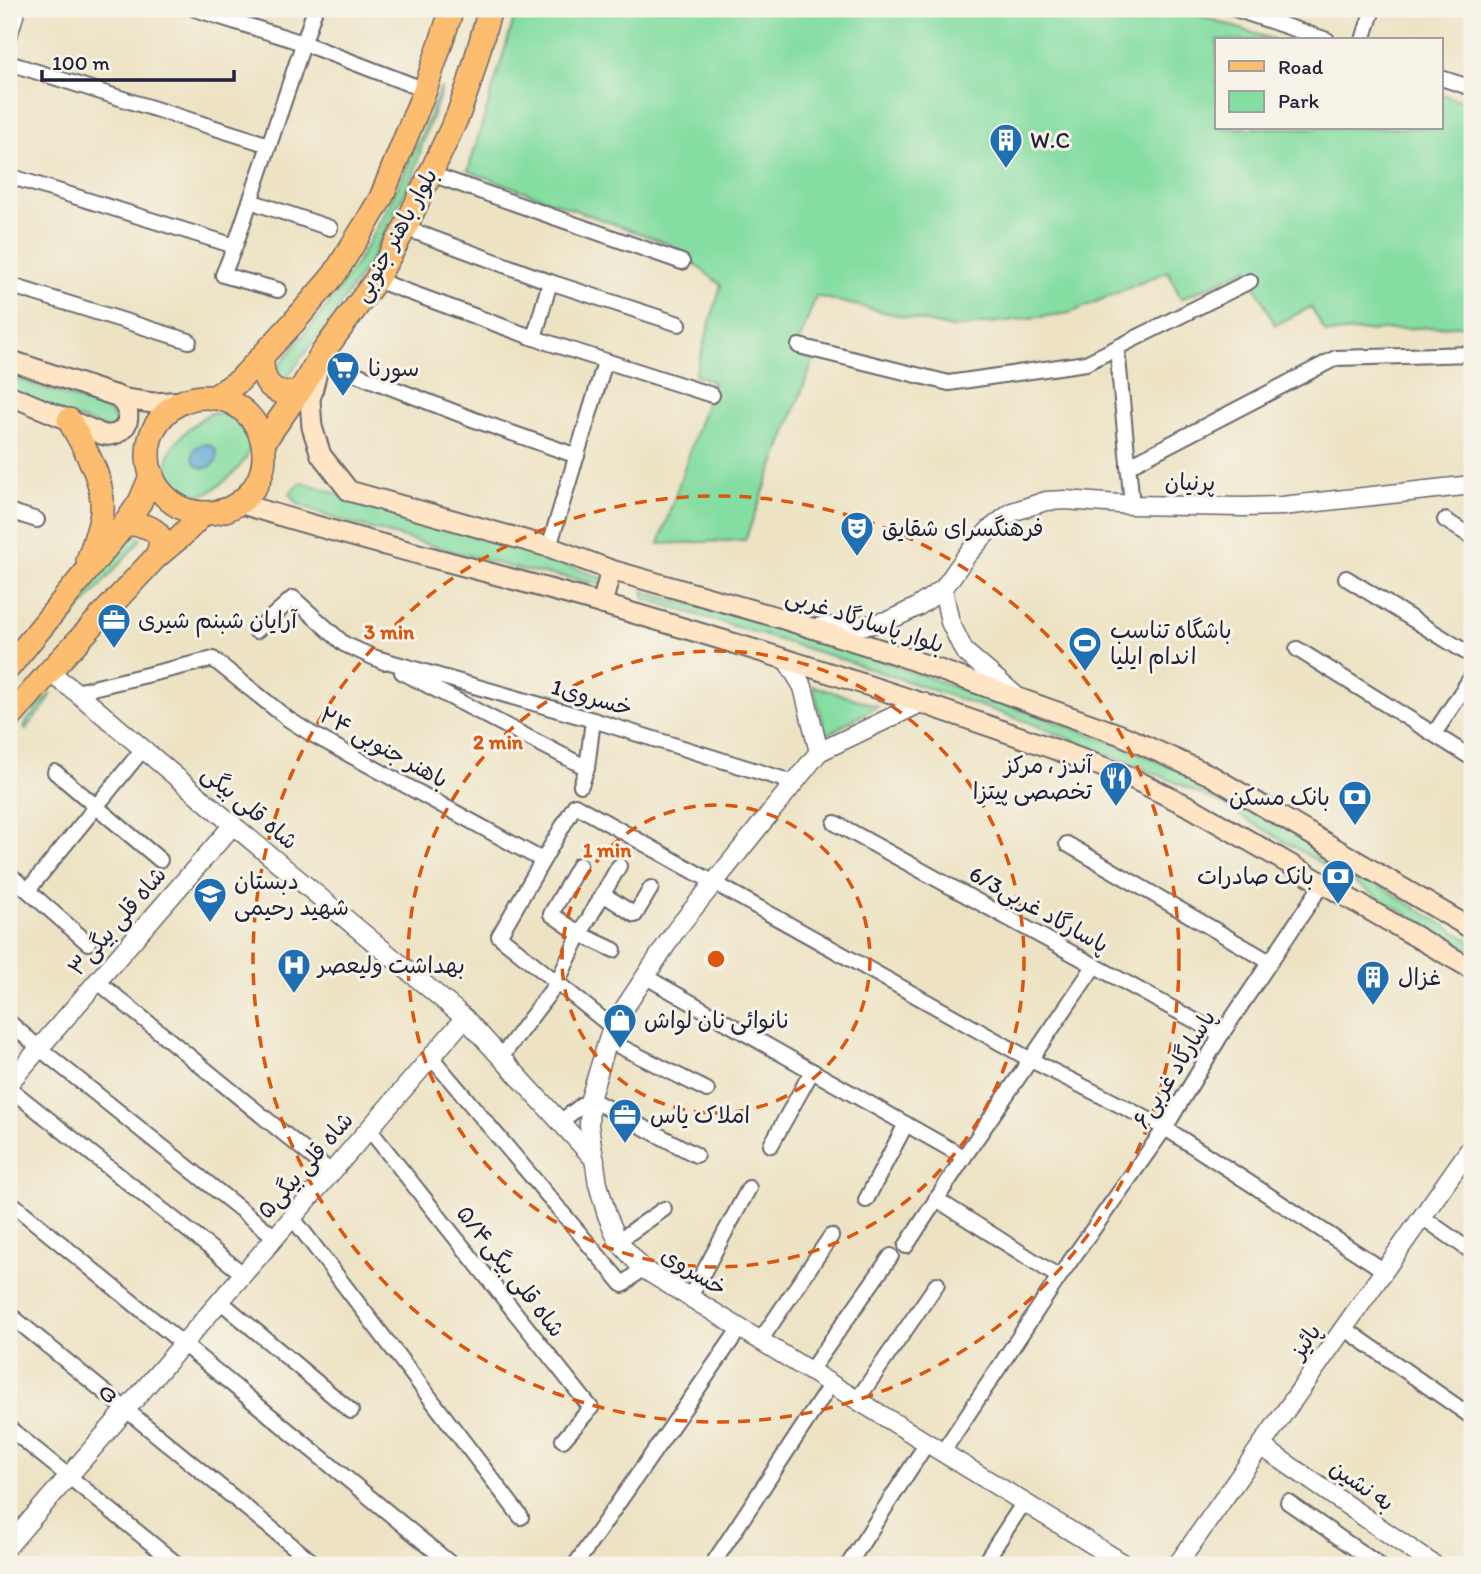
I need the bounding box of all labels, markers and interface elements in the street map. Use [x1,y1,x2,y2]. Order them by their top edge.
scale bar [42,38,234,82]
legend [1215,38,1442,130]
text: 100 m [52,50,110,75]
text: Road [1278,54,1324,79]
text: Park [1278,88,1320,113]
building icon: W.C [987,121,1025,170]
place label: W.C [1030,126,1070,154]
street label: بلوار باهنر جنوبی [347,163,444,307]
supermarket icon: سورنا [324,349,362,398]
place label: سورنا [368,354,419,383]
street label: پرنیان [1164,468,1216,497]
theatre icon: فرهنگسرای شقایق [838,509,876,558]
place label: فرهنگسرای شقایق [882,514,1043,542]
street label: بلوار پاسارگاد غربی [782,581,948,660]
office icon: آرایان شبنم شیری [95,601,133,650]
place label: آرایان شبنم شیری [138,606,298,638]
place label: باشگاه تناسب اندام ایلیا [1110,616,1232,674]
text: 3 min [364,619,415,644]
sports icon: باشگاه تناسب اندام ایلیا [1066,624,1104,673]
street label: خسروى1 [548,672,636,722]
street label: ۲۴ باهنر جنوبی [314,700,453,795]
text: 2 min [473,729,524,754]
place label: آندز ، مرکز تخصصی پیتزا [973,751,1093,806]
street label: شاه قلی بیگی [196,759,304,856]
restaurant icon: آندز ، مرکز تخصصی پیتزا [1097,759,1135,808]
bank icon: بانک مسکن [1336,778,1374,827]
place label: بانک مسکن [1229,783,1330,811]
text: 1 min [583,837,632,862]
bank icon: بانک صادرات [1319,857,1357,906]
street label: پاسارگاد غربی6/3 [964,859,1114,960]
street label: شاه قلی بیگی۳ [62,861,173,982]
place label: بانک صادرات [1197,862,1314,890]
place label: دبستان شهید رحیمی [234,867,349,922]
school or university icon: دبستان شهید رحیمی [191,875,229,924]
hospital icon: بهداشت ولیعصر [275,946,313,995]
centre of rings [704,947,728,971]
place label: بهداشت ولیعصر [316,951,465,979]
building icon: غزال [1354,958,1392,1007]
place label: غزال [1398,963,1441,991]
shop icon: نانوائی نان لواش [601,1001,639,1050]
street label: پاسارگاد غربی۶ [1126,1005,1222,1134]
place label: نانوائی نان لواش [644,1006,790,1035]
office icon: املاک یاس [606,1096,644,1145]
place label: املاک یاس [650,1101,750,1129]
street label: شاه قلی بیگی۵ [251,1106,360,1225]
street label: شاه قلی بیگی۵/۴ [450,1199,571,1343]
street label: خسروى [656,1240,732,1302]
street label: پائیز [1282,1318,1328,1366]
street label: ۵ [91,1379,123,1409]
street label: به نشین [1324,1453,1400,1517]

